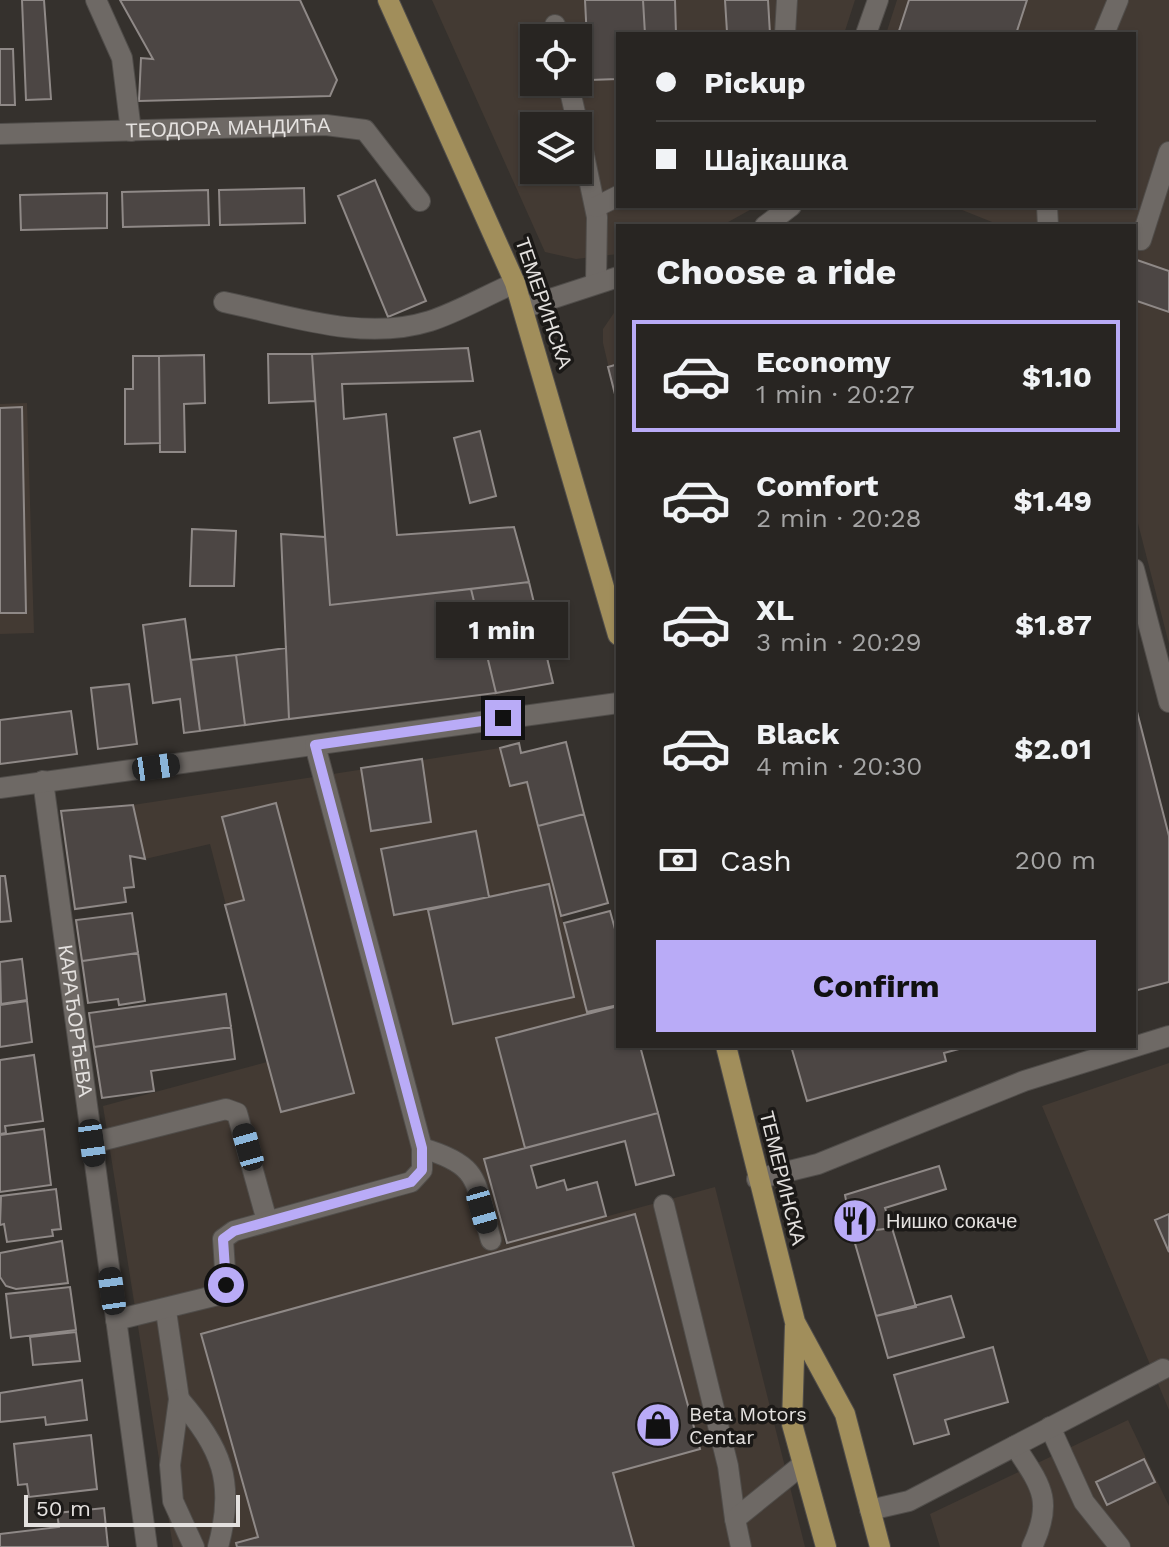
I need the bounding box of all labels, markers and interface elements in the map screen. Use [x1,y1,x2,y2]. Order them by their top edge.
map controls [520,24,592,184]
button: locate [520,24,592,96]
text: Pickup [704,65,806,100]
button: layers [520,112,592,184]
street label: ТЕОДОРА МАНДИЋА [125,113,331,143]
text: Шајкашка [704,142,848,177]
street label: ТЕМЕРИНСКА [510,234,578,372]
text: Choose a ride [656,251,896,293]
icon: car [660,340,732,412]
text: Economy [756,344,891,379]
text: $1.10 [1022,359,1092,394]
text: 1 min · 20:27 [756,379,915,409]
icon: car [660,464,732,536]
text: Comfort [756,468,878,503]
text: $1.49 [1013,483,1092,518]
text: 2 min · 20:28 [756,503,922,533]
icon: car [660,588,732,660]
text: XL [756,592,794,627]
callout: 1 min [437,602,569,658]
text: $1.87 [1015,607,1092,642]
text: 1 min [469,615,535,645]
text: 3 min · 20:29 [756,627,922,657]
route end [485,700,521,736]
icon: car [660,712,732,784]
text: Black [756,716,840,751]
text: $2.01 [1014,731,1092,766]
text: 4 min · 20:30 [756,751,923,781]
car [131,752,181,782]
icon: cash [656,838,700,882]
text: Cash [720,843,792,878]
text: 200 m [1015,845,1096,875]
button: Confirm [656,940,1096,1032]
street label: КАРАЂОРЂЕВА [53,943,98,1099]
street label: ТЕМЕРИНСКА [755,1109,811,1248]
car [77,1118,107,1168]
car [230,1121,266,1173]
car [464,1184,500,1236]
restaurant icon: Нишко сокаче [831,1197,879,1245]
place label: Нишко сокаче [886,1209,1017,1233]
car [97,1266,127,1316]
route start [208,1267,244,1303]
shop icon: Beta Motors Centar [634,1401,682,1449]
place label: Beta Motors Centar [689,1402,807,1449]
scale bar [24,1491,240,1527]
text: 50 m [36,1496,91,1521]

